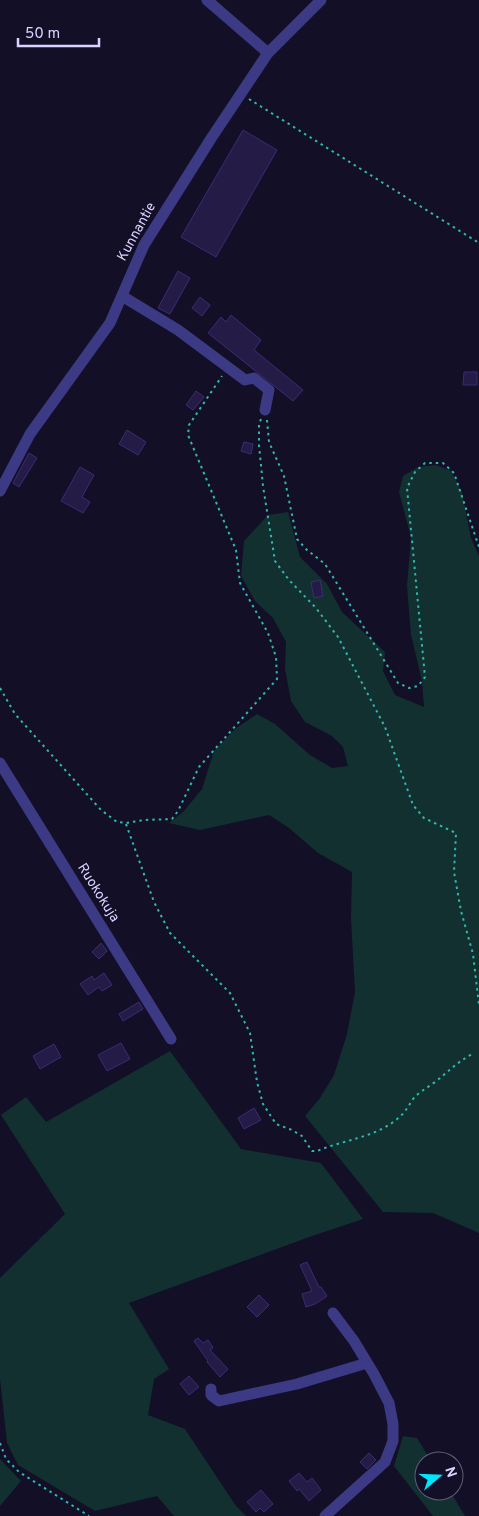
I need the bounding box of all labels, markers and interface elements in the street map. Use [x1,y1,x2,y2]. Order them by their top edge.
scale bar [18,15,99,47]
text: 50 m [25,25,60,44]
street label: Kunnantie [114,200,160,264]
street label: Ruokokuja [73,860,123,926]
north arrow [414,1451,464,1501]
text: N [440,1465,460,1480]

